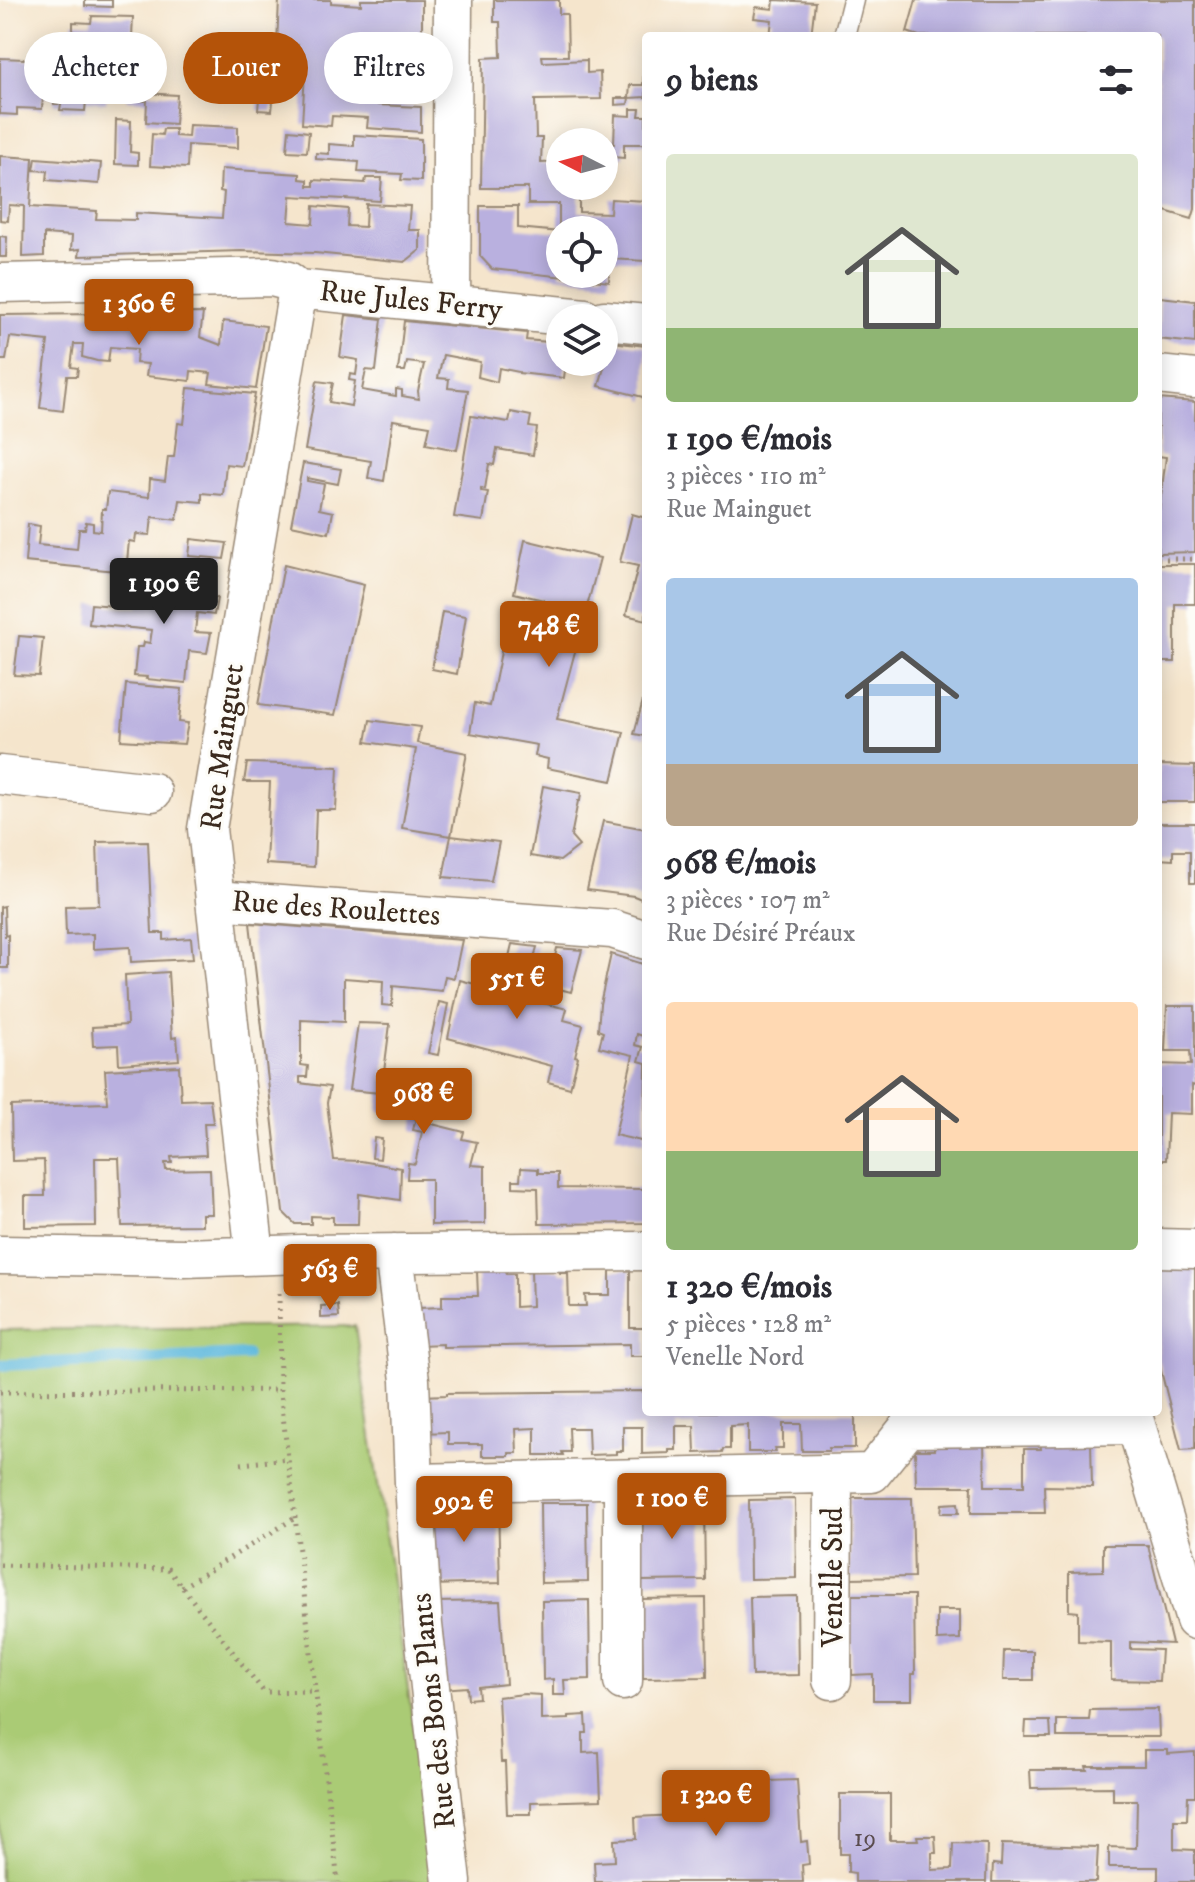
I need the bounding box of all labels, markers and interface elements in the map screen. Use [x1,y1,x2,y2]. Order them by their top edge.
chip: Acheter [24,32,167,104]
chip: Louer [183,32,308,104]
chip: Filtres [324,32,453,104]
icon: filters [1094,58,1138,102]
text: 9 biens [666,59,758,101]
north arrow [546,128,618,200]
map controls [546,128,618,376]
icon: home [830,206,974,350]
button: locate [546,216,618,288]
street label: Rue Jules Ferry [318,273,505,329]
pin: 1 360 € [65,279,213,347]
text: 1 360 € [102,288,176,321]
button: layers [546,304,618,376]
text: 1 190 €/mois [666,418,832,460]
text: 3 pièces · 110 m² [666,460,826,493]
text: Rue Mainguet [666,493,812,526]
pin: 1 190 € [90,558,238,626]
text: 1 190 € [128,567,200,600]
pin: 748 € [493,601,605,669]
text: 748 € [518,610,580,643]
icon: home [830,630,974,774]
street label: Rue Mainguet [193,661,253,833]
text: 968 €/mois [666,842,816,884]
street label: Rue des Roulettes [230,883,442,935]
text: 3 pièces · 107 m² [666,884,830,917]
text: Rue Désiré Préaux [666,917,856,950]
pin: 551 € [461,953,573,1021]
text: 551 € [489,962,545,995]
icon: home [830,1054,974,1198]
pin: 968 € [368,1068,480,1136]
text: 968 € [394,1077,454,1110]
pin: 563 € [274,1244,386,1312]
text: 563 € [302,1253,358,1286]
text: 1 320 €/mois [666,1266,832,1308]
text: 5 pièces · 128 m² [666,1308,831,1341]
text: Venelle Nord [666,1341,804,1374]
pin: 1 100 € [598,1473,746,1541]
pin: 992 € [408,1476,520,1544]
text: 1 100 € [635,1482,709,1515]
text: 992 € [434,1485,494,1518]
street label: Venelle Sud [815,1507,852,1648]
street label: Rue des Bons Plants [403,1591,465,1831]
pin: 1 320 € [642,1770,790,1838]
text: 1 320 € [680,1779,752,1812]
house number: 19 [854,1822,876,1855]

